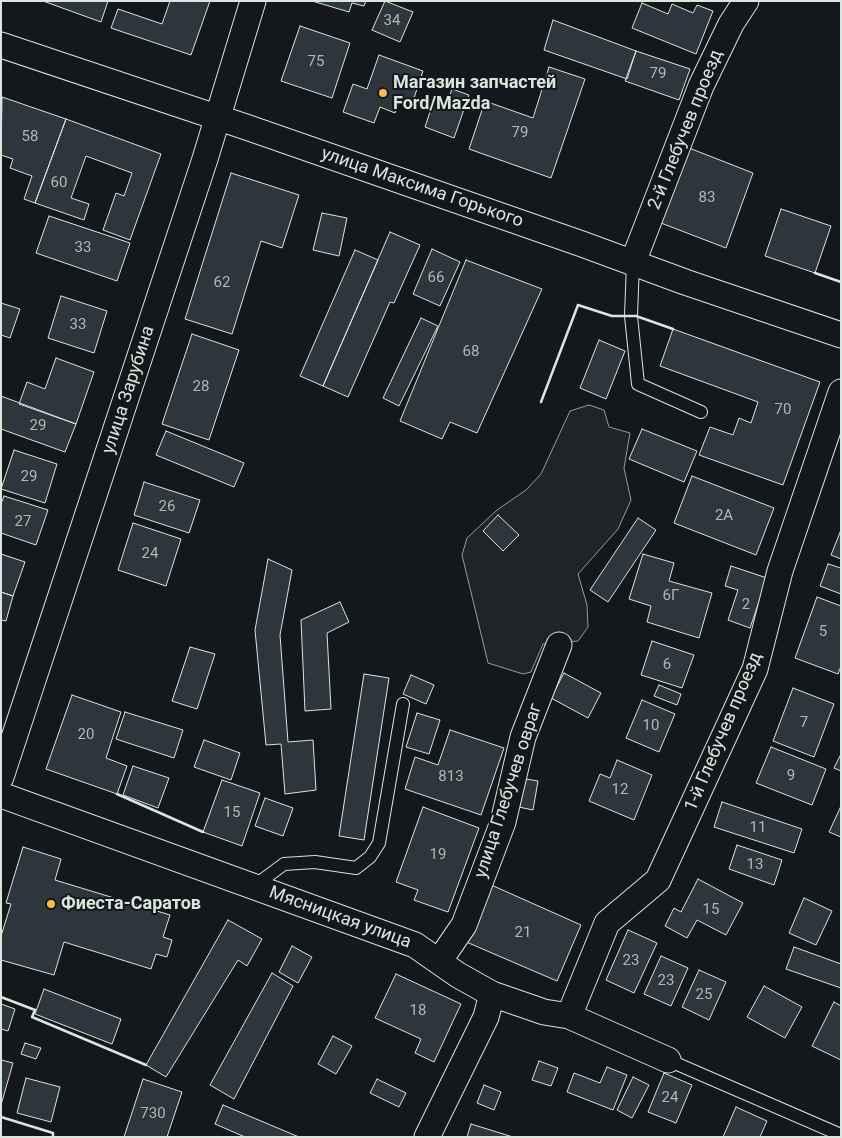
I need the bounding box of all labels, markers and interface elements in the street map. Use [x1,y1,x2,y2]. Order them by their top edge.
house number: 34 [384,12,400,30]
street label: 2-й Глебучев проезд [644,47,728,213]
house number: 75 [308,53,324,71]
house number: 79 [650,65,666,83]
place label: Магазин запчастей Ford/Mazda [393,72,556,115]
marker: Магазин запчастей Ford/Mazda [377,87,389,99]
house number: 79 [512,124,528,142]
house number: 58 [22,128,38,146]
street label: улица Максима Горького [318,143,526,233]
house number: 60 [51,174,67,192]
house number: 83 [699,189,715,207]
house number: 33 [75,239,91,257]
house number: 66 [428,269,444,287]
house number: 62 [214,274,230,292]
house number: 33 [70,316,86,334]
street label: улица Зарубина [98,323,160,457]
house number: 68 [463,343,479,361]
house number: 28 [193,378,209,396]
house number: 70 [775,401,791,419]
house number: 29 [30,417,46,435]
house number: 29 [21,468,37,486]
house number: 26 [159,498,175,516]
house number: 2А [715,507,733,525]
house number: 27 [15,513,31,531]
house number: 24 [142,545,158,563]
house number: 6Г [663,587,679,605]
house number: 2 [742,596,750,614]
house number: 5 [819,623,827,641]
street label: 1-й Глебучев проезд [681,649,767,815]
house number: 6 [663,656,671,674]
street label: улица Глебучев овраг [471,701,547,881]
house number: 7 [800,714,808,732]
house number: 10 [643,717,659,735]
house number: 20 [78,726,94,744]
house number: 9 [787,767,795,785]
house number: 813 [438,768,464,786]
house number: 12 [612,781,628,799]
house number: 15 [224,804,240,822]
house number: 11 [750,819,766,837]
house number: 19 [430,846,446,864]
house number: 13 [747,856,763,874]
street label: Мясницкая улица [266,882,414,954]
place label: Фиеста-Саратов [61,893,201,915]
marker: Фиеста-Саратов [45,898,57,910]
house number: 15 [703,901,719,919]
house number: 21 [515,924,531,942]
house number: 23 [623,952,639,970]
house number: 23 [658,972,674,990]
house number: 25 [696,986,712,1004]
house number: 18 [410,1002,426,1020]
house number: 24 [662,1089,678,1107]
house number: 730 [140,1105,166,1123]

